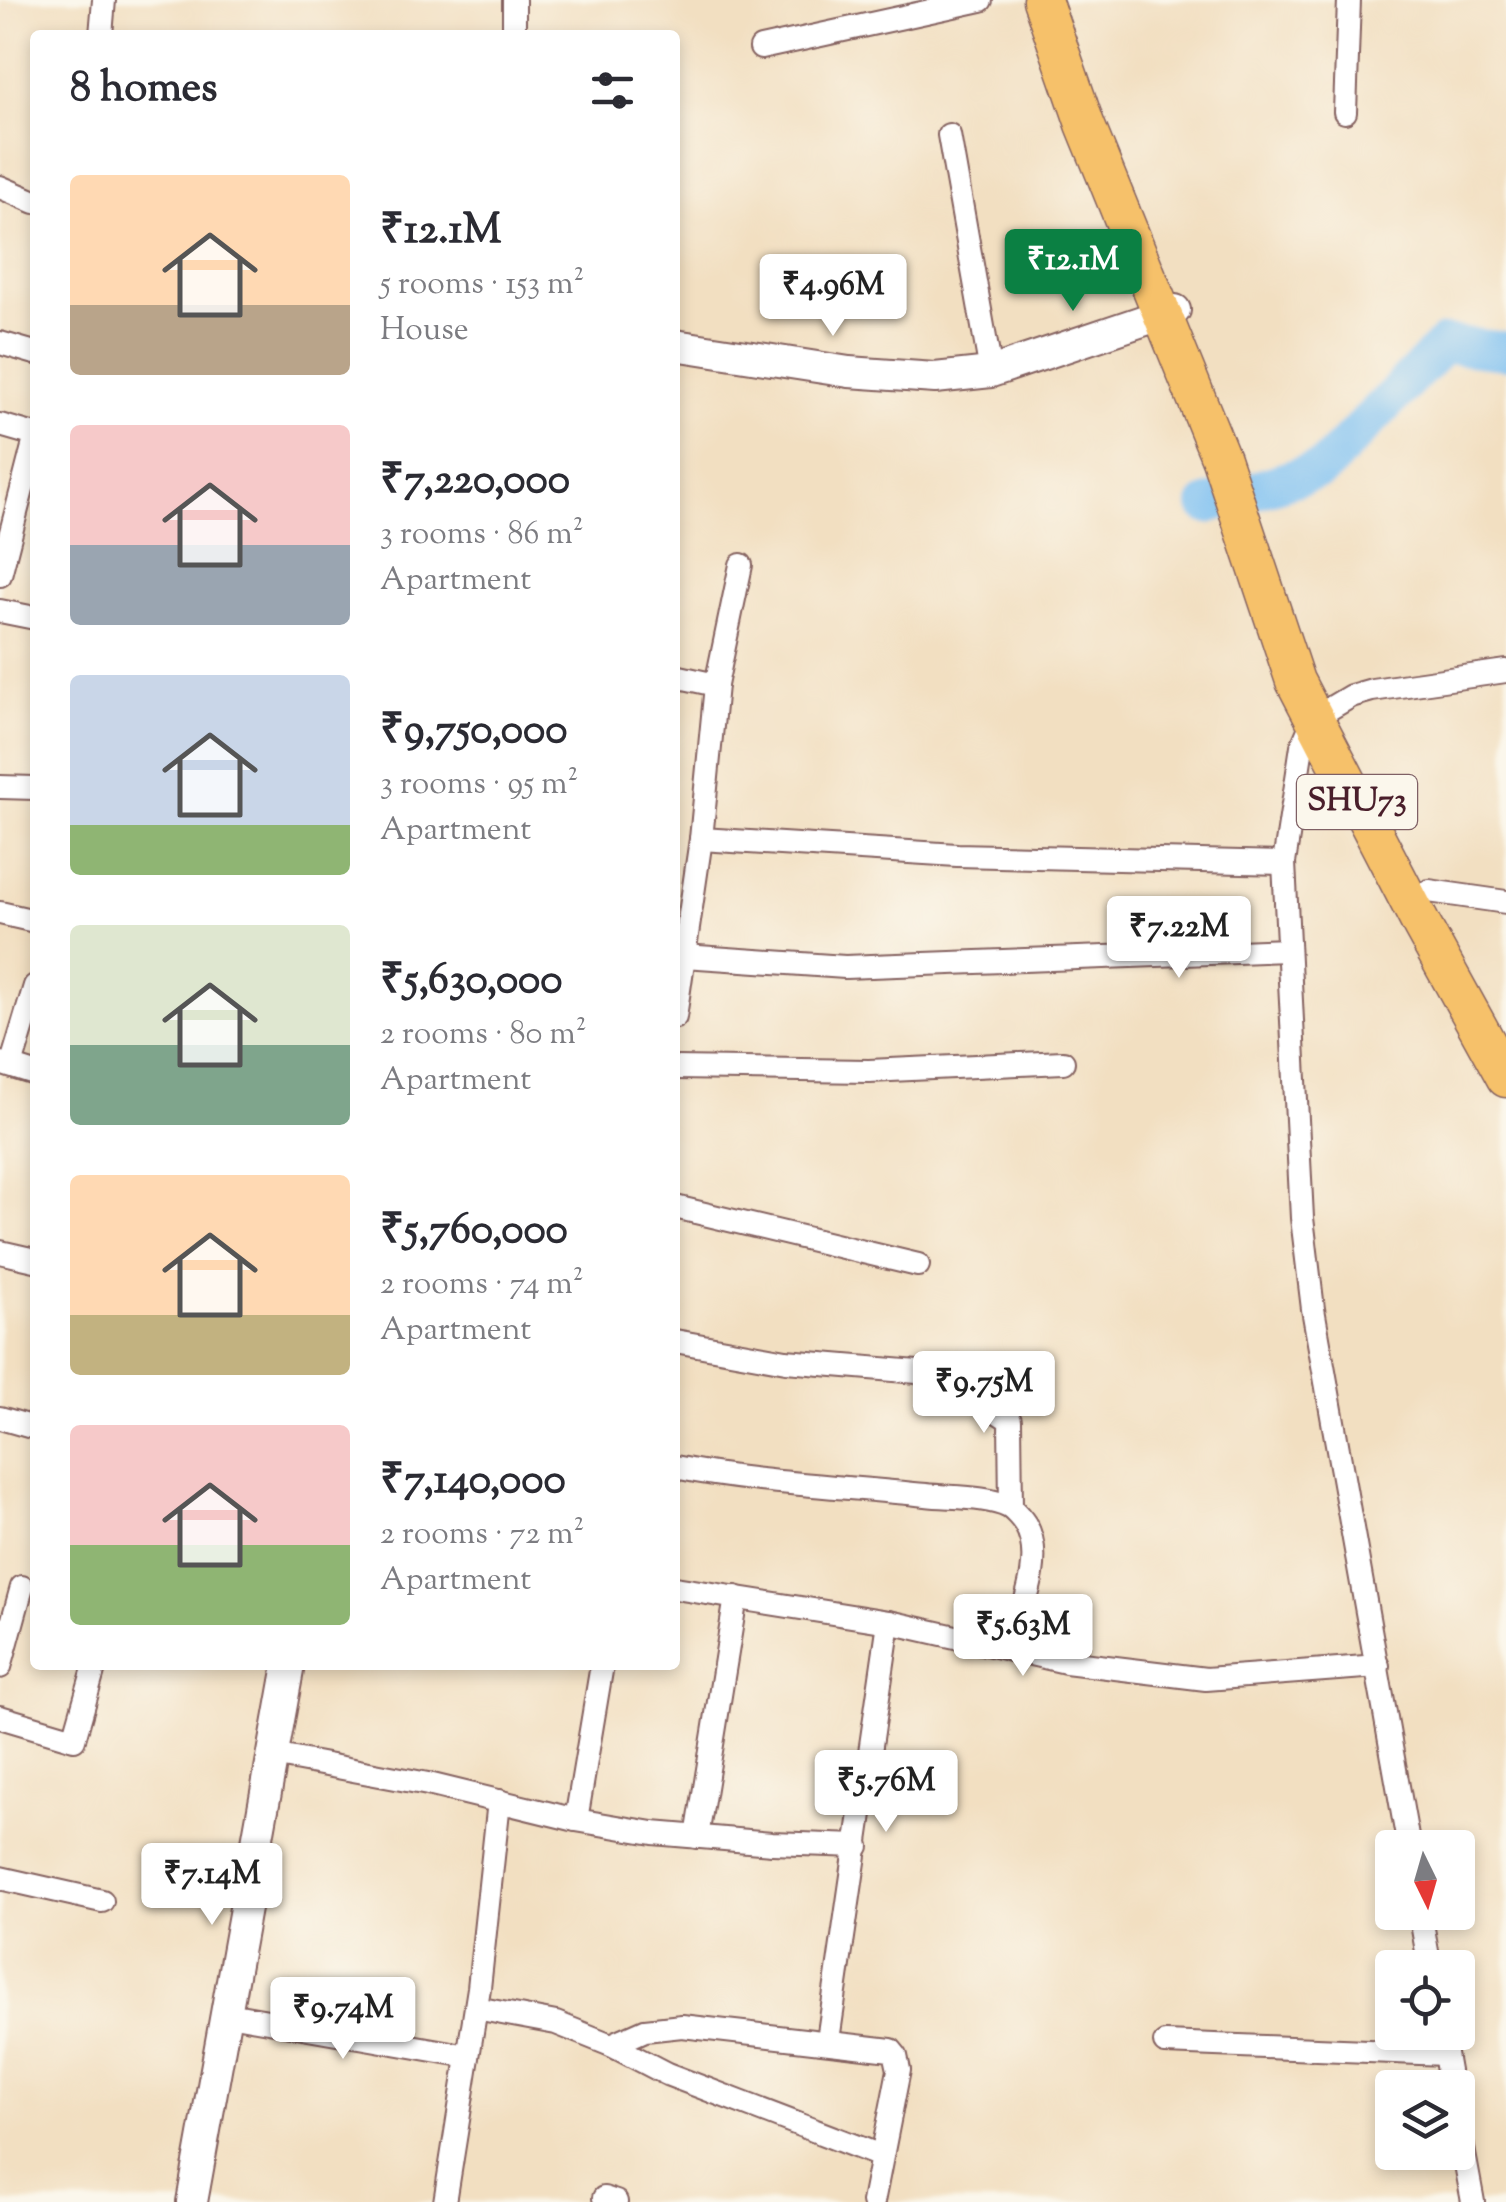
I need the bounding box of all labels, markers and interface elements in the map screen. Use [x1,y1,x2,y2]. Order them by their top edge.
text: 8 homes [70,60,218,120]
icon: filters [585,63,640,118]
text: ₹12.1M [380,202,501,262]
icon: home [150,215,270,335]
pin: ₹12.1M [992,229,1154,314]
text: ₹12.1M [1027,238,1119,284]
pin: ₹4.96M [752,254,914,339]
text: 5 rooms · 153 m² [380,262,584,308]
text: ₹4.96M [782,263,884,309]
text: House [380,308,469,354]
text: ₹7,220,000 [380,452,570,512]
icon: home [150,465,270,585]
text: 3 rooms · 86 m² [380,512,583,558]
text: Apartment [380,558,531,604]
text: ₹9,750,000 [380,702,567,762]
icon: home [150,715,270,835]
text: 3 rooms · 95 m² [380,762,578,808]
road number: SHU73 [1297,775,1417,829]
text: Apartment [380,808,531,854]
pin: ₹7.22M [1098,896,1260,981]
text: ₹7.22M [1129,905,1229,951]
text: ₹5,630,000 [380,952,563,1012]
icon: home [150,965,270,1085]
text: 2 rooms · 80 m² [380,1012,587,1058]
text: Apartment [380,1058,531,1104]
text: ₹5,760,000 [380,1202,568,1262]
icon: home [150,1215,270,1335]
text: 2 rooms · 74 m² [380,1262,584,1308]
text: Apartment [380,1308,531,1354]
pin: ₹9.75M [903,1351,1065,1436]
text: ₹9.75M [935,1360,1033,1406]
text: ₹7,140,000 [380,1452,566,1512]
icon: home [150,1465,270,1585]
text: 2 rooms · 72 m² [380,1512,584,1558]
text: Apartment [380,1558,531,1604]
pin: ₹5.63M [942,1594,1104,1679]
text: ₹5.63M [976,1603,1070,1649]
pin: ₹5.76M [805,1750,967,1835]
text: ₹5.76M [837,1759,935,1805]
north arrow [1375,1830,1475,1930]
map controls [1375,1830,1475,2170]
pin: ₹7.14M [131,1843,293,1928]
text: ₹7.14M [163,1852,261,1898]
button: locate [1375,1950,1475,2050]
pin: ₹9.74M [262,1977,424,2062]
text: ₹9.74M [292,1986,394,2032]
button: layers [1375,2070,1475,2170]

